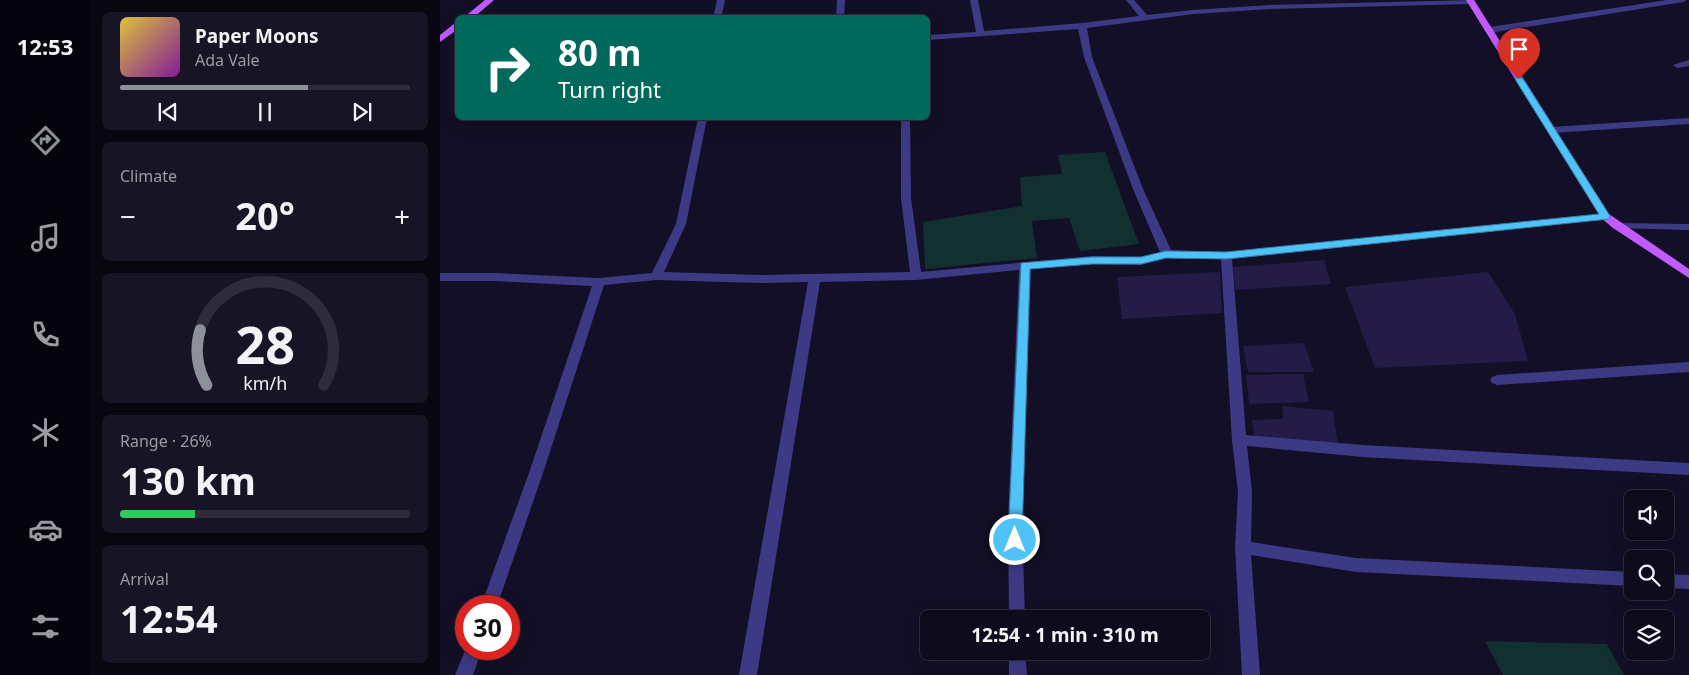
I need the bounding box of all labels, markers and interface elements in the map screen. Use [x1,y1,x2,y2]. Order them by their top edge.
text: Paper Moons [195,23,319,49]
pin [1498,28,1540,79]
text: 80 m [558,29,641,76]
text: 12:53 [17,31,73,61]
icon: right [475,35,540,100]
icon: arrive [1505,35,1533,63]
text: Ada Vale [195,49,260,71]
text: Turn right [558,74,661,104]
icon: previous [154,98,182,126]
icon: pause [251,98,279,126]
icon: next [348,98,376,126]
icon: directions [28,123,63,158]
text: Climate [120,165,177,187]
text: 20° [235,189,295,241]
text: − [120,197,136,235]
text: + [394,197,410,235]
icon: music [28,220,63,255]
text: 28 [235,308,295,379]
icon: phone [28,317,63,352]
text: km/h [243,371,287,395]
icon: climate [28,415,63,450]
text: Range · 26% [120,430,212,452]
text: 130 km [120,454,256,506]
map controls [1624,490,1674,660]
button: sound [1624,490,1674,540]
icon: car [28,512,63,547]
position arrow [988,513,1040,565]
button: search [1624,550,1674,600]
text: Arrival [120,568,169,590]
text: 12:54 [120,592,218,644]
speed limit sign: 30 [455,595,520,660]
icon: filters [28,609,63,644]
button: layers [1624,610,1674,660]
text: 12:54 · 1 min · 310 m [971,622,1159,648]

